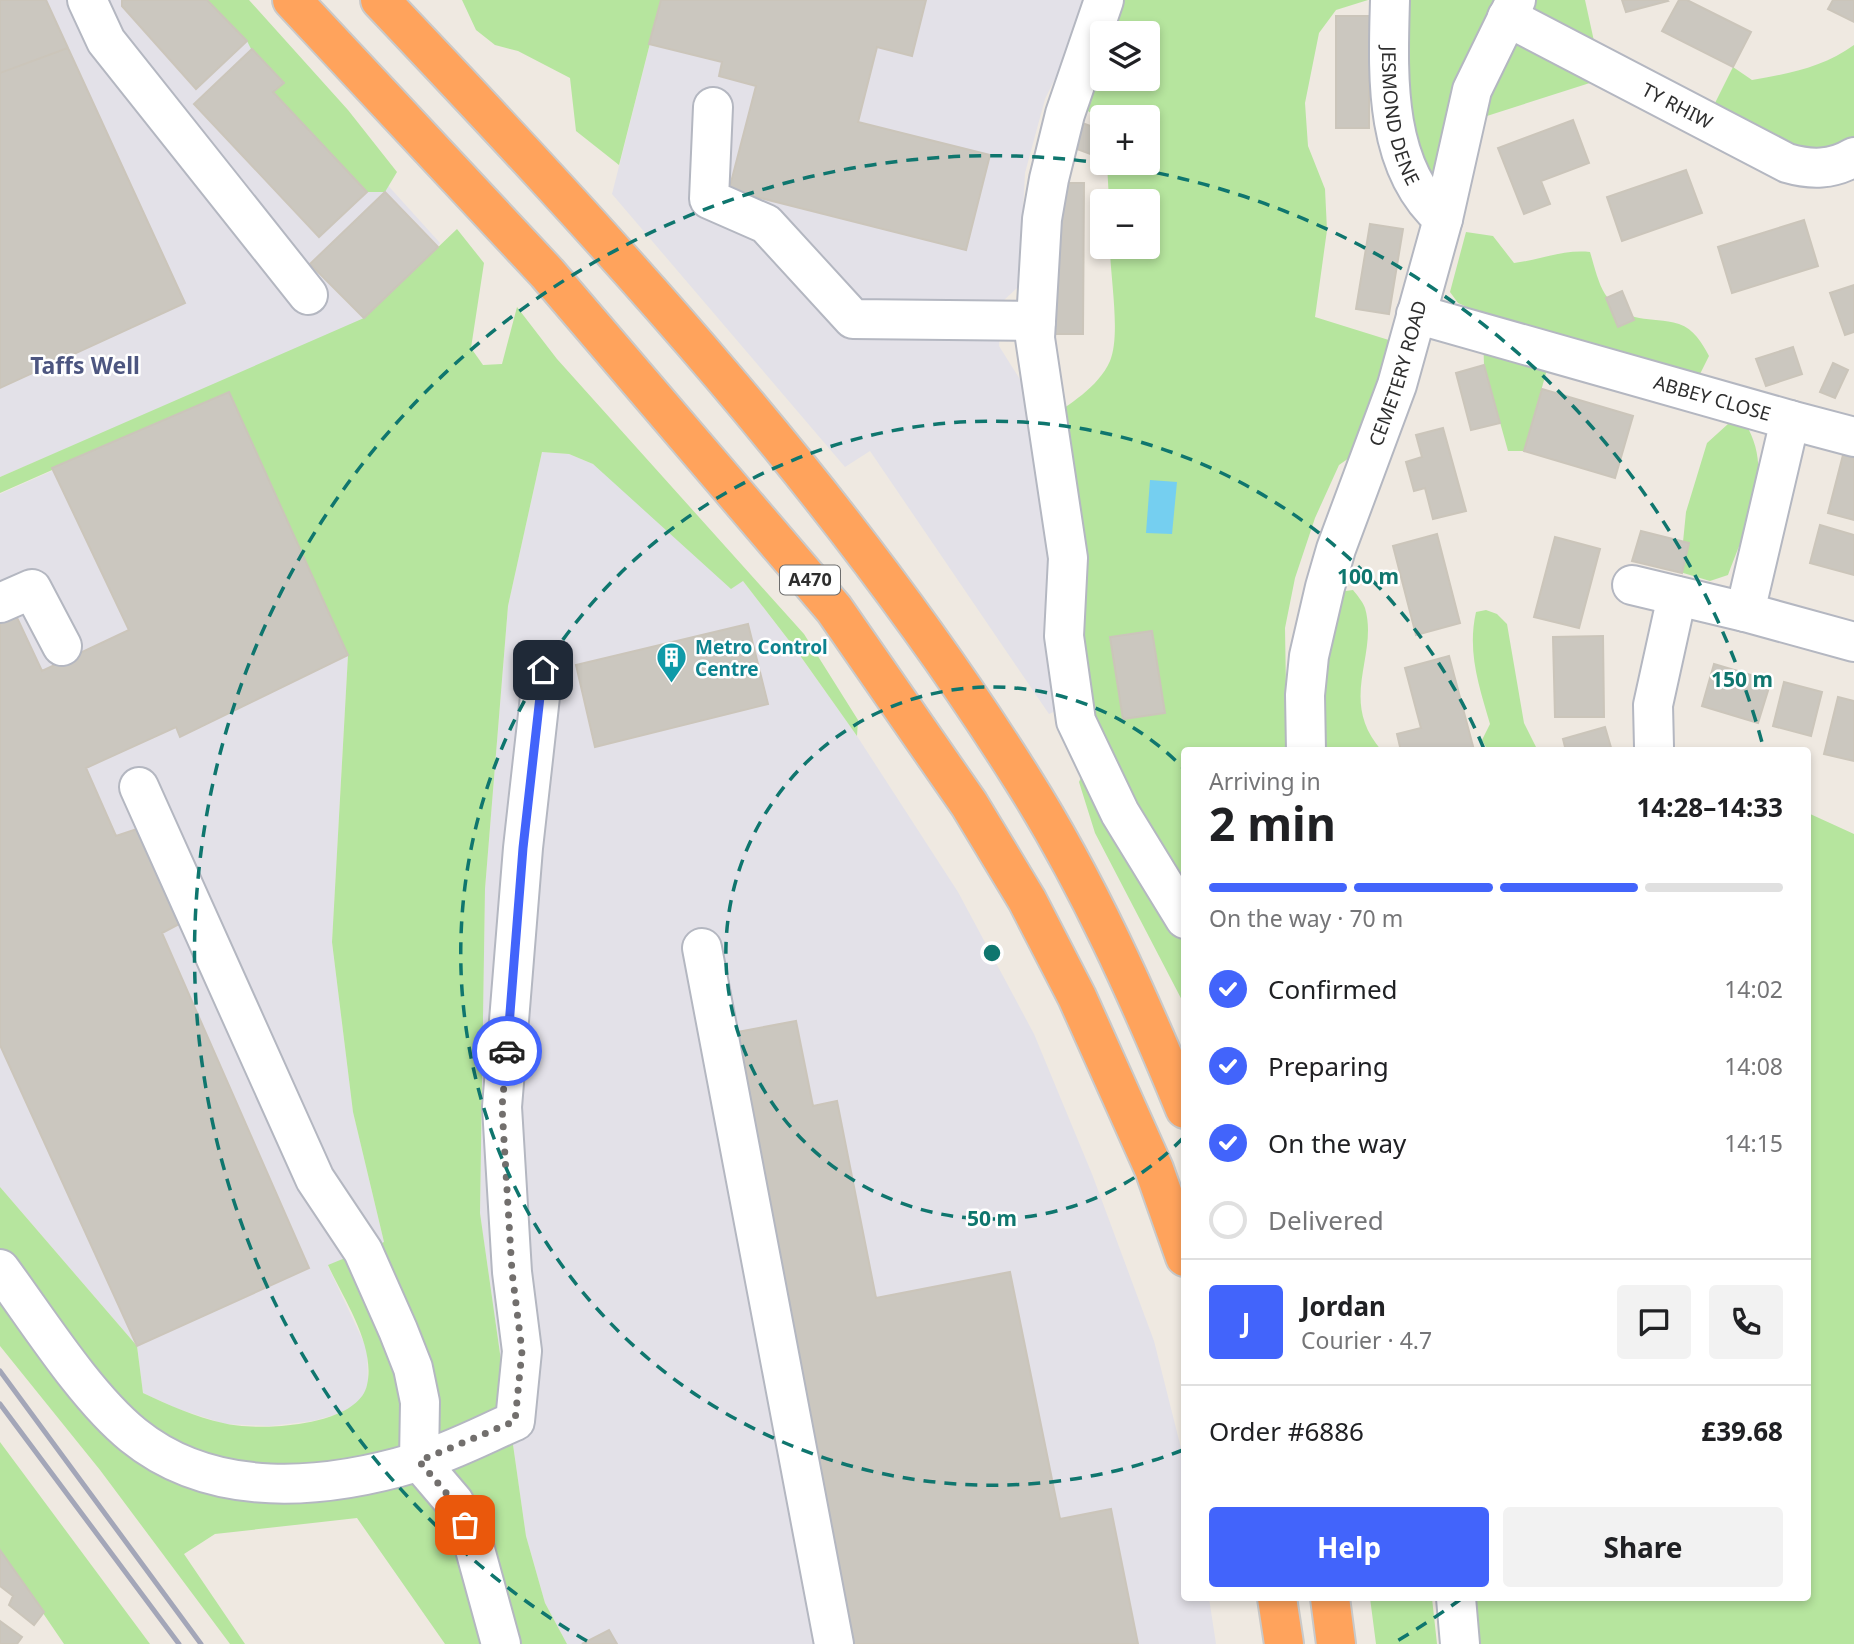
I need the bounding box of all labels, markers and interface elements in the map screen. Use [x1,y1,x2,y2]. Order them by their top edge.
map controls [1090,21,1160,259]
button: layers [1090,21,1160,91]
street label: JESMOND DENE [1376,44,1426,190]
street label: TY RHIW [1637,77,1717,135]
button: + [1090,105,1160,175]
button: − [1090,189,1160,259]
street label: CEMETERY ROAD [1362,298,1433,450]
district label: Taffs Well [30,349,140,381]
street label: ABBEY CLOSE [1651,369,1774,427]
text: 100 m [1337,562,1399,590]
road number: A470 [780,566,840,594]
place label: Metro Control Centre [695,634,828,682]
pin [513,640,573,700]
building icon: Metro Control Centre [655,641,689,685]
icon: home [524,651,562,689]
text: 150 m [1711,665,1773,693]
text: Arriving in [1209,765,1321,797]
text: 14:28–14:33 [1636,789,1783,825]
text: 2 min [1209,792,1336,854]
text: On the way · 70 m [1209,902,1403,934]
centre of rings [980,941,1004,965]
icon: check [1209,970,1247,1008]
text: Confirmed [1268,971,1398,1007]
text: 14:02 [1724,973,1783,1005]
courier [472,1016,542,1086]
icon: car [488,1032,526,1070]
icon: check [1209,1047,1247,1085]
text: Preparing [1268,1048,1389,1084]
text: 14:08 [1724,1050,1783,1082]
icon: check [1209,1124,1247,1162]
text: On the way [1268,1125,1406,1161]
text: 14:15 [1724,1127,1783,1159]
text: Delivered [1268,1202,1384,1238]
text: 50 m [967,1204,1017,1232]
button: chat [1617,1285,1691,1359]
button: phone [1709,1285,1783,1359]
text: Jordan [1301,1288,1386,1324]
text: J [1242,1304,1250,1340]
text: Courier · 4.7 [1301,1324,1432,1356]
text: Order #6886 [1209,1413,1364,1449]
text: £39.68 [1701,1413,1783,1449]
pin [435,1495,495,1555]
icon: bag [446,1506,484,1544]
button: Help [1209,1507,1489,1587]
button: Share [1503,1507,1783,1587]

